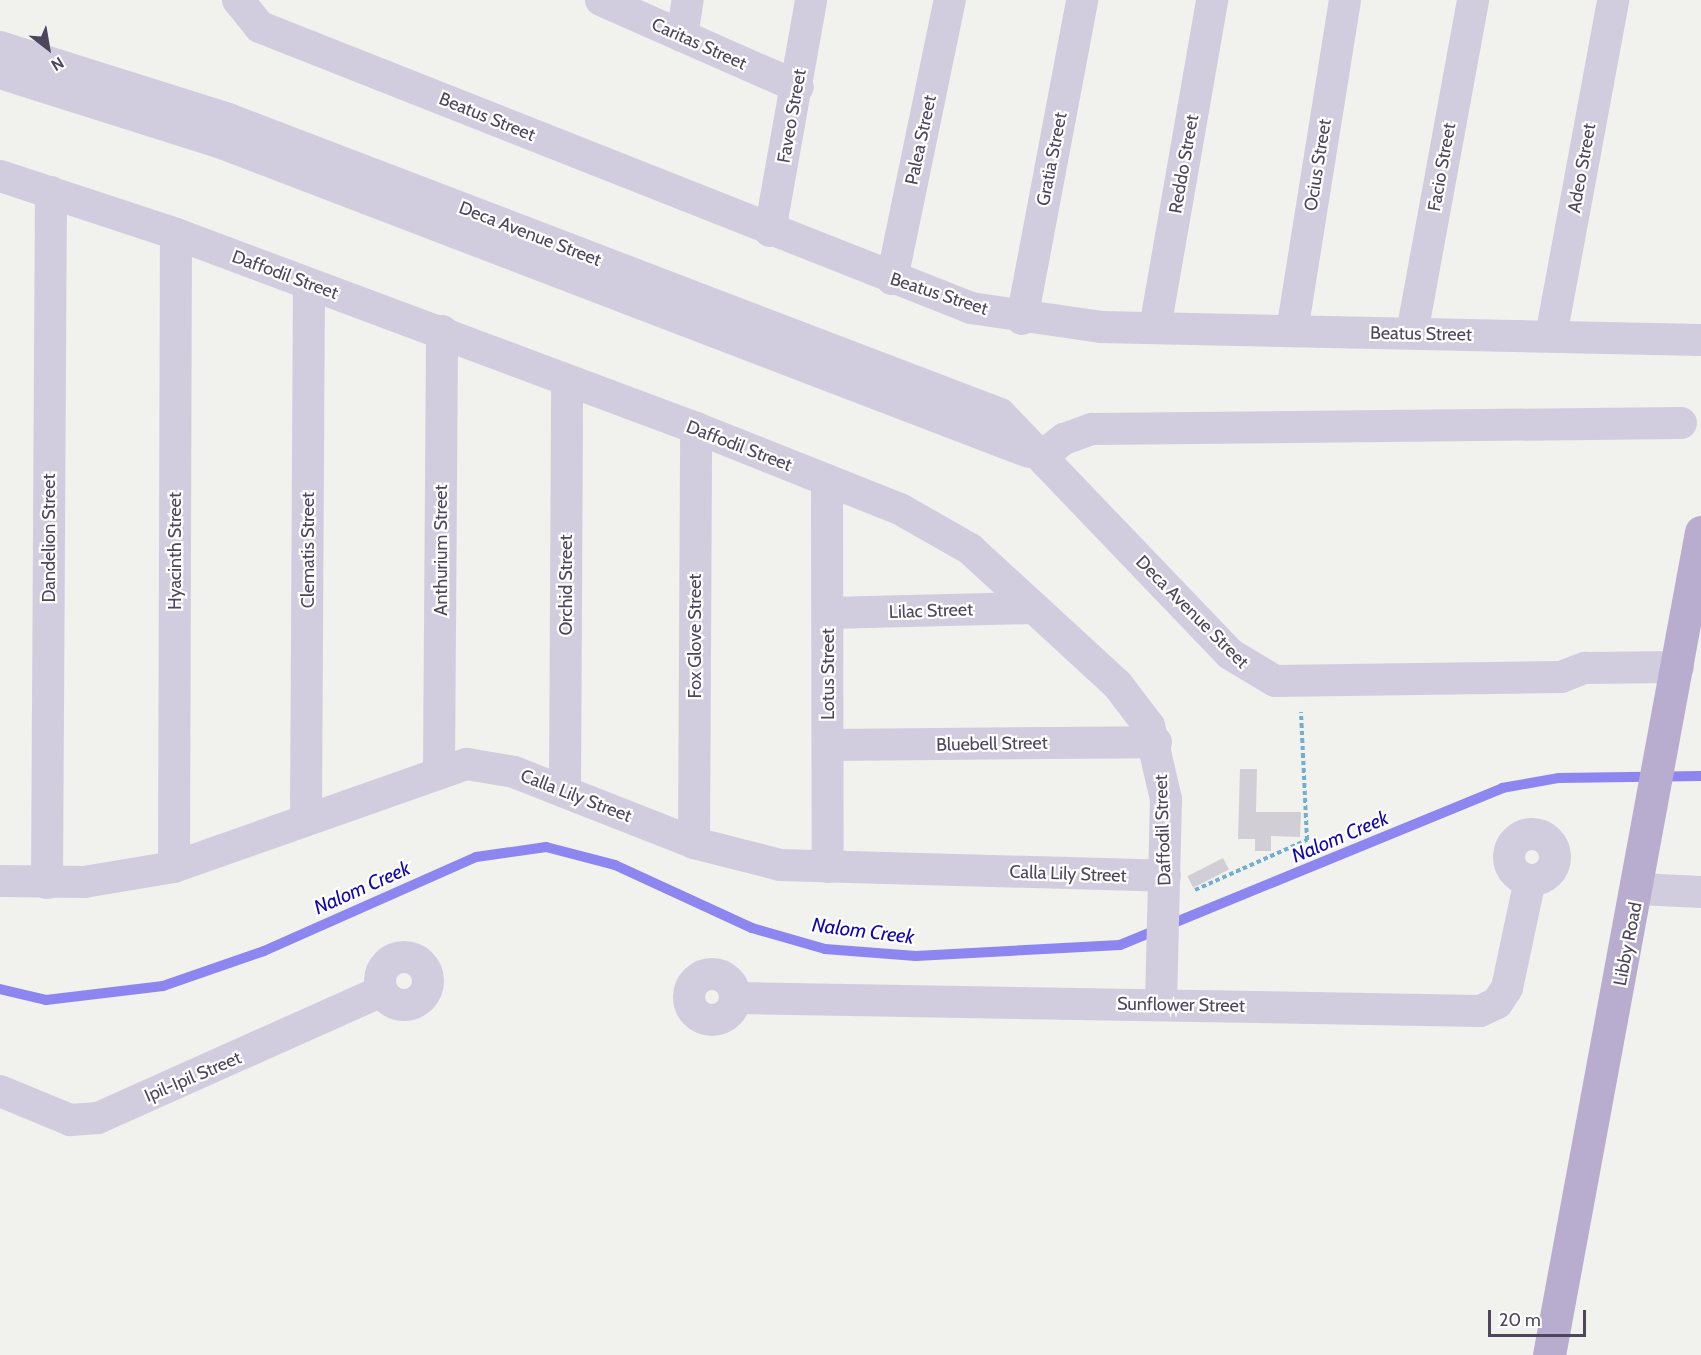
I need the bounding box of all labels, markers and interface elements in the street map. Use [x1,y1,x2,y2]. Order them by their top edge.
street label: Caritas Street [648,13,750,75]
north arrow [18,18,78,78]
text: N [48,53,67,75]
street label: Faveo Street [773,67,811,165]
street label: Beatus Street [436,88,538,146]
street label: Palea Street [901,93,941,187]
street label: Gratia Street [1032,110,1072,208]
street label: Reddo Street [1165,113,1203,215]
street label: Ocius Street [1300,117,1336,213]
street label: Facio Street [1424,121,1460,213]
street label: Adeo Street [1564,122,1600,214]
street label: Deca Avenue Street [456,197,604,271]
street label: Daffodil Street [229,246,341,304]
street label: Beatus Street [887,268,991,320]
street label: Beatus Street [1370,322,1472,346]
street label: Daffodil Street [683,416,795,476]
street label: Dandelion Street [38,473,60,603]
street label: Anthurium Street [430,484,452,616]
street label: Hyacinth Street [164,492,186,610]
street label: Clematis Street [297,492,319,608]
street label: Orchid Street [555,534,577,636]
street label: Deca Avenue Street [1131,551,1253,673]
street label: Fox Glove Street [684,574,706,698]
street label: Lilac Street [889,599,973,623]
street label: Lotus Street [817,628,839,720]
street label: Bluebell Street [936,732,1048,756]
street label: Calla Lily Street [517,765,635,827]
street label: Daffodil Street [1150,774,1176,886]
water label: Nalom Creek [1288,806,1392,868]
water label: Nalom Creek [310,856,414,920]
street label: Calla Lily Street [1009,861,1127,887]
street label: Libby Road [1609,900,1647,988]
water label: Nalom Creek [811,913,915,949]
street label: Sunflower Street [1117,993,1245,1017]
street label: Ipil-Ipil Street [141,1047,245,1107]
scale bar [1491,1298,1588,1336]
text: 20 m [1499,1309,1541,1331]

